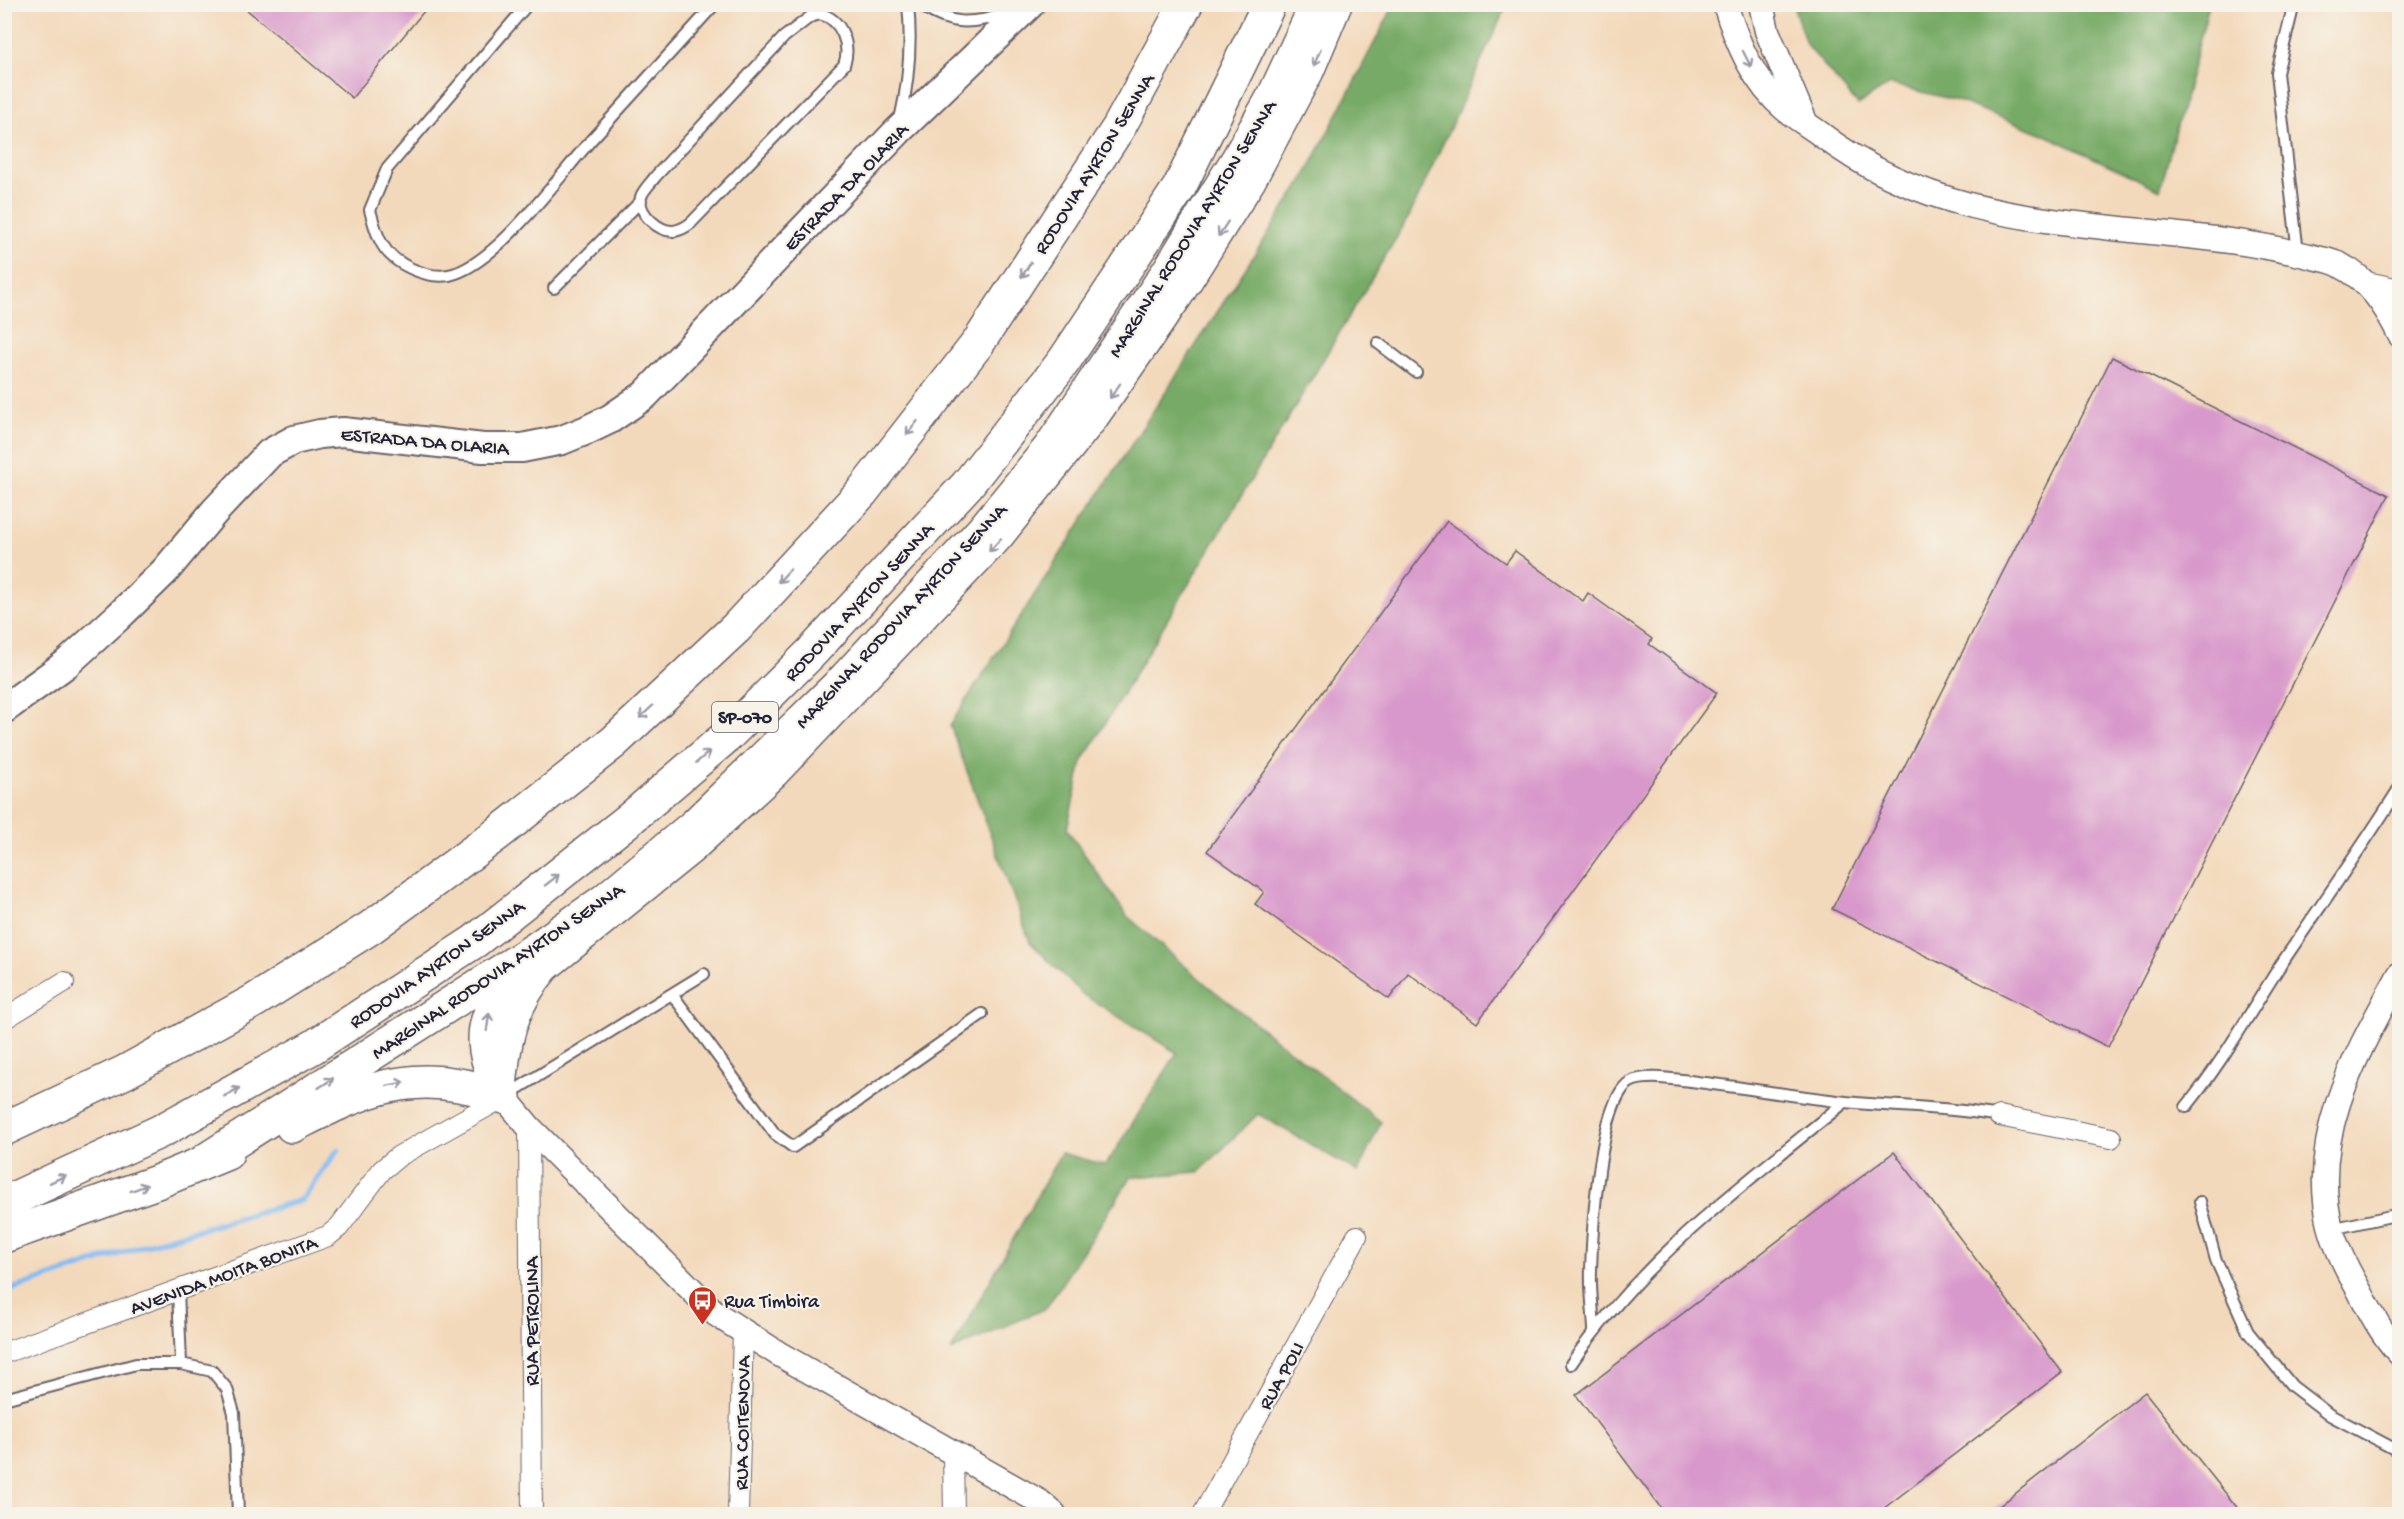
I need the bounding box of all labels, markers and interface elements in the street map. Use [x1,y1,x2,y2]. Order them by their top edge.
one-way arrow [1311,49,1322,67]
one-way arrow [1742,49,1753,67]
street label: RODOVIA AYRTON SENNA [1031,69,1162,259]
street label: MARGINAL RODOVIA AYRTON SENNA [1105,96,1284,363]
street label: ESTRADA DA OLARIA [781,119,915,257]
one-way arrow [1217,220,1229,237]
one-way arrow [1020,262,1032,278]
one-way arrow [1109,382,1121,399]
one-way arrow [905,420,918,436]
street label: ESTRADA DA OLARIA [339,425,511,462]
street label: MARGINAL RODOVIA AYRTON SENNA [792,499,1014,735]
street label: RODOVIA AYRTON SENNA [781,518,941,688]
one-way arrow [988,537,1002,552]
one-way arrow [777,568,791,583]
road number: SP-070 [712,702,778,732]
one-way arrow [638,705,653,720]
one-way arrow [695,750,711,763]
one-way arrow [544,874,560,887]
street label: MARGINAL RODOVIA AYRTON SENNA [368,879,630,1066]
street label: RODOVIA AYRTON SENNA [346,896,531,1035]
one-way arrow [482,1012,493,1032]
one-way arrow [317,1077,333,1089]
one-way arrow [386,1078,405,1089]
one-way arrow [223,1086,240,1098]
one-way arrow [48,1172,66,1184]
one-way arrow [129,1182,148,1193]
street label: AVENIDA MOITA BONITA [128,1232,322,1322]
street label: RUA PETROLINA [523,1255,546,1386]
bus stop icon: Rua Timbira [687,1284,719,1326]
place label: Rua Timbira [724,1292,820,1315]
street label: RUA POLI [1255,1339,1311,1415]
street label: RUA COITENOVA [732,1354,757,1490]

